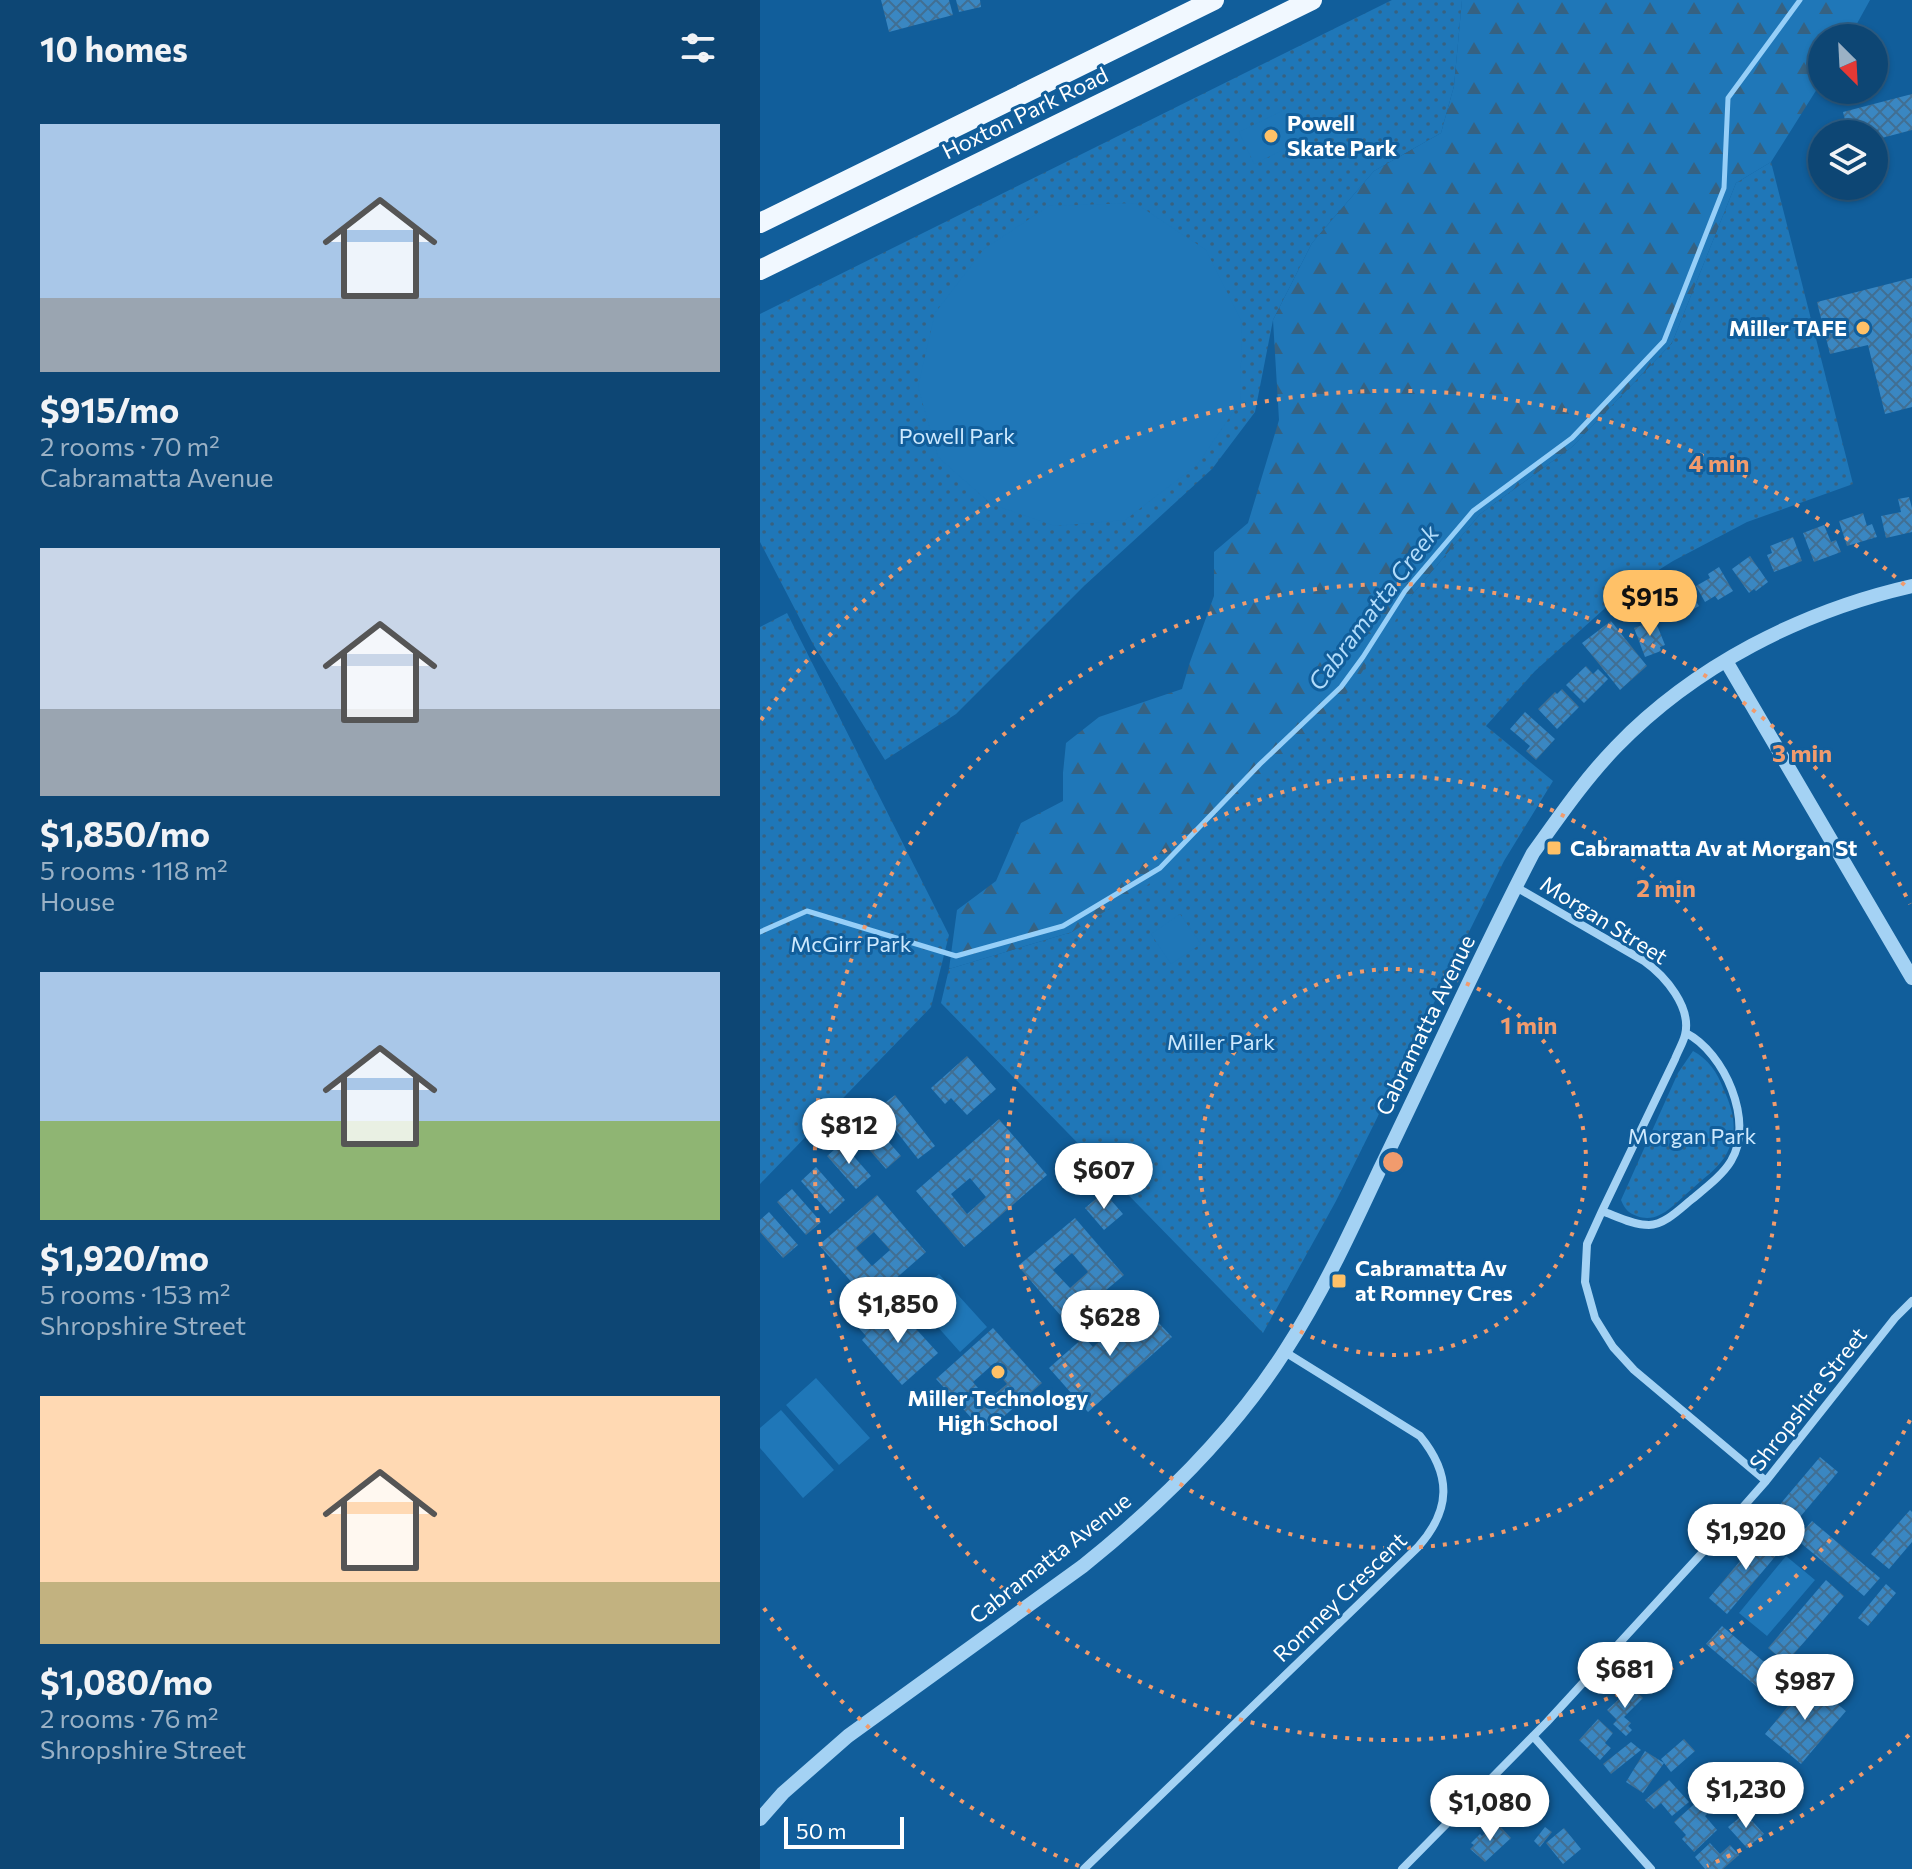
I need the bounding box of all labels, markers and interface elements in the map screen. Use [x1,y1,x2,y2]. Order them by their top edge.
north arrow [1808,24,1888,104]
map controls [1808,24,1888,200]
icon: filters [676,26,720,70]
text: 10 homes [40,27,188,69]
street label: Hoxton Park Road [937,61,1112,164]
place label: Powell Skate Park [1287,109,1397,161]
button: layers [1808,120,1888,200]
marker: Powell Skate Park [1262,127,1280,145]
icon: home [308,176,452,320]
place label: Miller TAFE [1729,314,1847,341]
marker: Miller TAFE [1854,319,1872,337]
text: $915/mo [40,388,179,430]
park label: Powell Park [899,422,1015,449]
text: 2 rooms · 70 m² [40,430,220,461]
text: 4 min [1689,448,1749,477]
text: Cabramatta Avenue [40,461,273,492]
water label: Cabramatta Creek [1301,518,1445,695]
pin: $915 [1603,570,1697,638]
text: $915 [1621,580,1679,611]
icon: home [308,600,452,744]
text: 3 min [1772,738,1832,767]
text: $1,850/mo [40,812,210,854]
place label: Cabramatta Av at Morgan St [1570,834,1857,861]
marker: Cabramatta Av at Morgan St [1545,839,1563,857]
text: 5 rooms · 118 m² [40,854,228,885]
street label: Morgan Street [1536,870,1673,970]
text: 2 min [1636,873,1696,902]
text: House [40,885,115,916]
park label: McGirr Park [790,930,912,957]
street label: Cabramatta Avenue [1369,930,1480,1119]
text: 1 min [1501,1010,1557,1039]
icon: home [308,1024,452,1168]
park label: Miller Park [1167,1028,1275,1055]
pin: $812 [802,1098,896,1166]
text: $812 [820,1108,878,1139]
park label: Morgan Park [1627,1122,1757,1149]
pin: $607 [1057,1143,1151,1211]
centre of rings [1379,1148,1407,1176]
text: $607 [1073,1153,1135,1184]
text: $1,920/mo [40,1236,209,1278]
place label: Cabramatta Av at Romney Cres [1355,1254,1513,1306]
marker: Cabramatta Av at Romney Cres [1330,1272,1348,1290]
pin: $1,850 [833,1277,963,1345]
text: 5 rooms · 153 m² [40,1278,231,1309]
text: $1,850 [857,1287,939,1318]
pin: $628 [1063,1290,1157,1358]
text: $628 [1079,1300,1141,1331]
text: Shropshire Street [40,1309,246,1340]
street label: Shropshire Street [1743,1322,1872,1476]
marker: Miller Technology High School [989,1363,1007,1381]
place label: Miller Technology High School [908,1384,1088,1436]
icon: home [308,1448,452,1592]
street label: Cabramatta Avenue [964,1486,1136,1629]
pin: $1,920 [1681,1504,1811,1572]
text: $1,920 [1706,1514,1786,1545]
street label: Romney Crescent [1267,1526,1412,1667]
pin: $681 [1578,1642,1672,1710]
text: $681 [1596,1652,1654,1683]
pin: $987 [1758,1654,1852,1722]
text: $1,080/mo [40,1660,213,1702]
text: $987 [1774,1664,1836,1695]
text: 2 rooms · 76 m² [40,1702,219,1733]
text: Shropshire Street [40,1733,246,1764]
pin: $1,230 [1681,1762,1811,1830]
text: $1,230 [1706,1772,1786,1803]
pin: $1,080 [1425,1775,1555,1843]
text: $1,080 [1448,1785,1532,1816]
scale bar [784,1813,904,1849]
text: 50 m [796,1817,846,1844]

